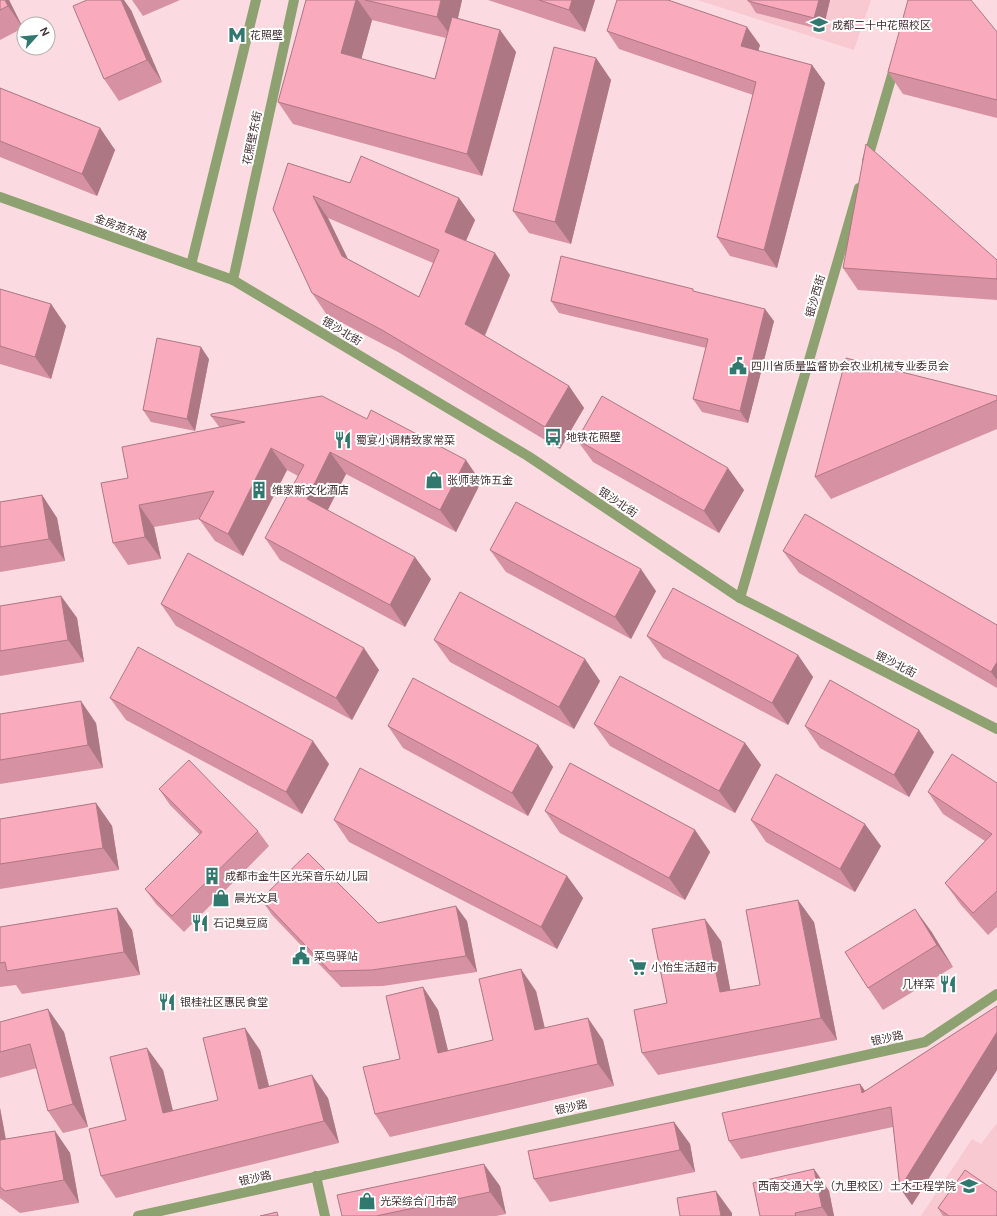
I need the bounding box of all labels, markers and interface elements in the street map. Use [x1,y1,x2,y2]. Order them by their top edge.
school or university icon: 成都二十中花照校区 [809,15,829,35]
north arrow [16,16,56,56]
place label: 成都二十中花照校区 [832,18,931,32]
text: N [37,25,53,38]
metro station icon: 花照壁 [227,25,247,45]
place label: 花照壁 [250,28,283,42]
street label: 花照壁东街 [239,110,265,166]
street label: 金房苑东路 [93,211,149,243]
street label: 银沙西街 [802,273,828,319]
street label: 银沙北街 [320,314,364,348]
public building icon: 四川省质量监督协会农业机械专业委员会 [728,356,748,376]
place label: 四川省质量监督协会农业机械专业委员会 [751,359,949,373]
bus stop icon: 地铁花照壁 [543,427,563,447]
restaurant icon: 蜀宴小调精致家常菜 [333,430,353,450]
place label: 地铁花照壁 [566,430,621,444]
place label: 蜀宴小调精致家常菜 [356,433,455,447]
shop icon: 张师装饰五金 [424,470,444,490]
place label: 张师装饰五金 [447,473,513,487]
building icon: 维家斯文化酒店 [249,480,269,500]
place label: 维家斯文化酒店 [272,483,349,497]
street label: 银沙北街 [596,484,640,520]
street label: 银沙北街 [873,648,919,680]
building icon: 成都市金牛区光荣音乐幼儿园 [202,866,222,886]
place label: 成都市金牛区光荣音乐幼儿园 [225,869,368,883]
shop icon: 晨光文具 [211,888,231,908]
place label: 晨光文具 [234,891,278,905]
restaurant icon: 石记臭豆腐 [190,913,210,933]
place label: 石记臭豆腐 [213,916,268,930]
public building icon: 菜鸟驿站 [291,946,311,966]
place label: 菜鸟驿站 [314,949,358,963]
supermarket icon: 小怡生活超市 [628,957,648,977]
place label: 小怡生活超市 [651,960,717,974]
restaurant icon: 几样菜 [938,974,958,994]
place label: 几样菜 [902,977,935,991]
restaurant icon: 银桂社区惠民食堂 [157,992,177,1012]
place label: 银桂社区惠民食堂 [180,995,268,1009]
street label: 银沙路 [869,1027,905,1049]
street label: 银沙路 [553,1096,589,1118]
street label: 银沙路 [237,1167,273,1189]
school or university icon: 西南交通大学（九里校区）土木工程学院 [959,1176,979,1196]
place label: 西南交通大学（九里校区）土木工程学院 [758,1179,956,1193]
shop icon: 光荣综合门市部 [357,1191,377,1211]
place label: 光荣综合门市部 [380,1194,457,1208]

